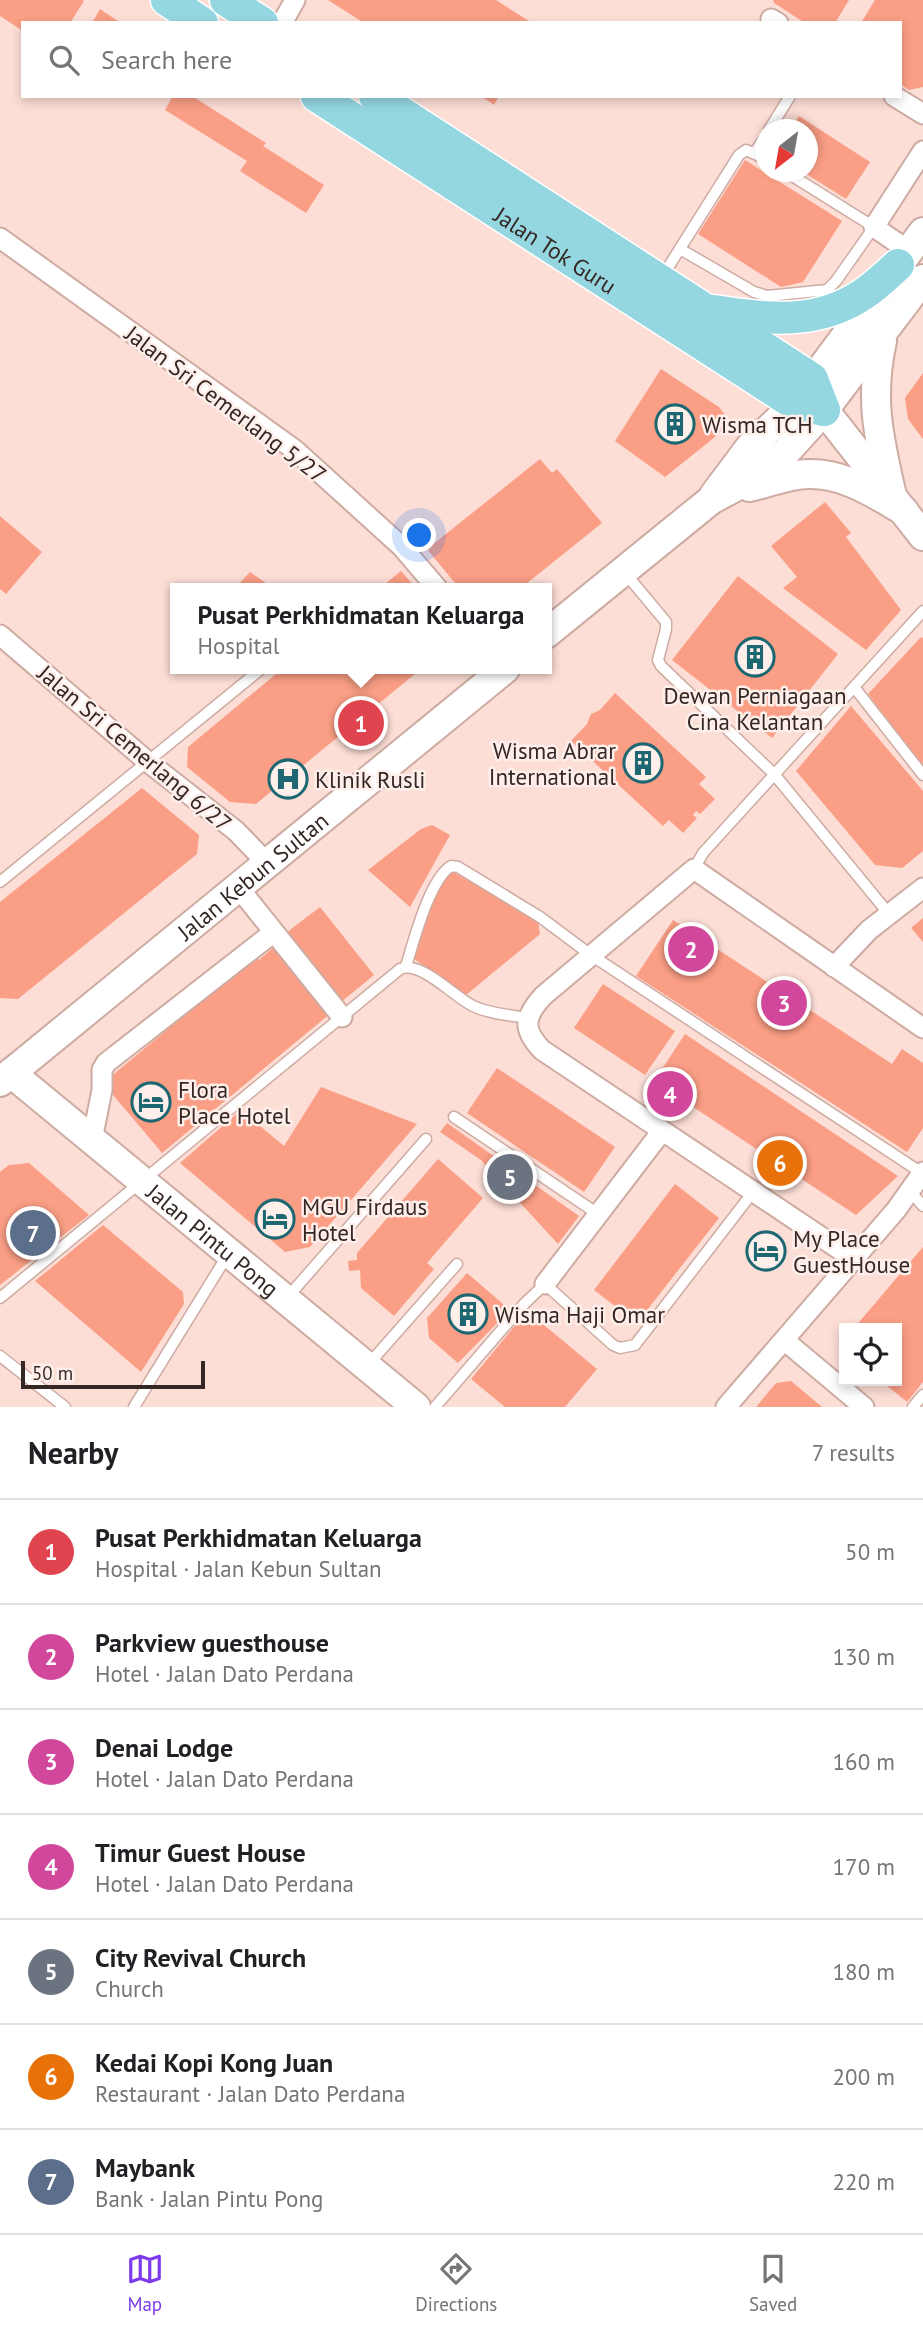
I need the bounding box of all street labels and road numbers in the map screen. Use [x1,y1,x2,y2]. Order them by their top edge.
street label: Jalan Tok Guru [488,199,622,300]
street label: Jalan Sri Cemerlang 5/27 [119,318,332,489]
street label: Jalan Sri Cemerlang 6/27 [31,658,238,838]
street label: Jalan Kebun Sultan [170,805,334,946]
street label: Jalan Pintu Pong [141,1176,285,1303]

